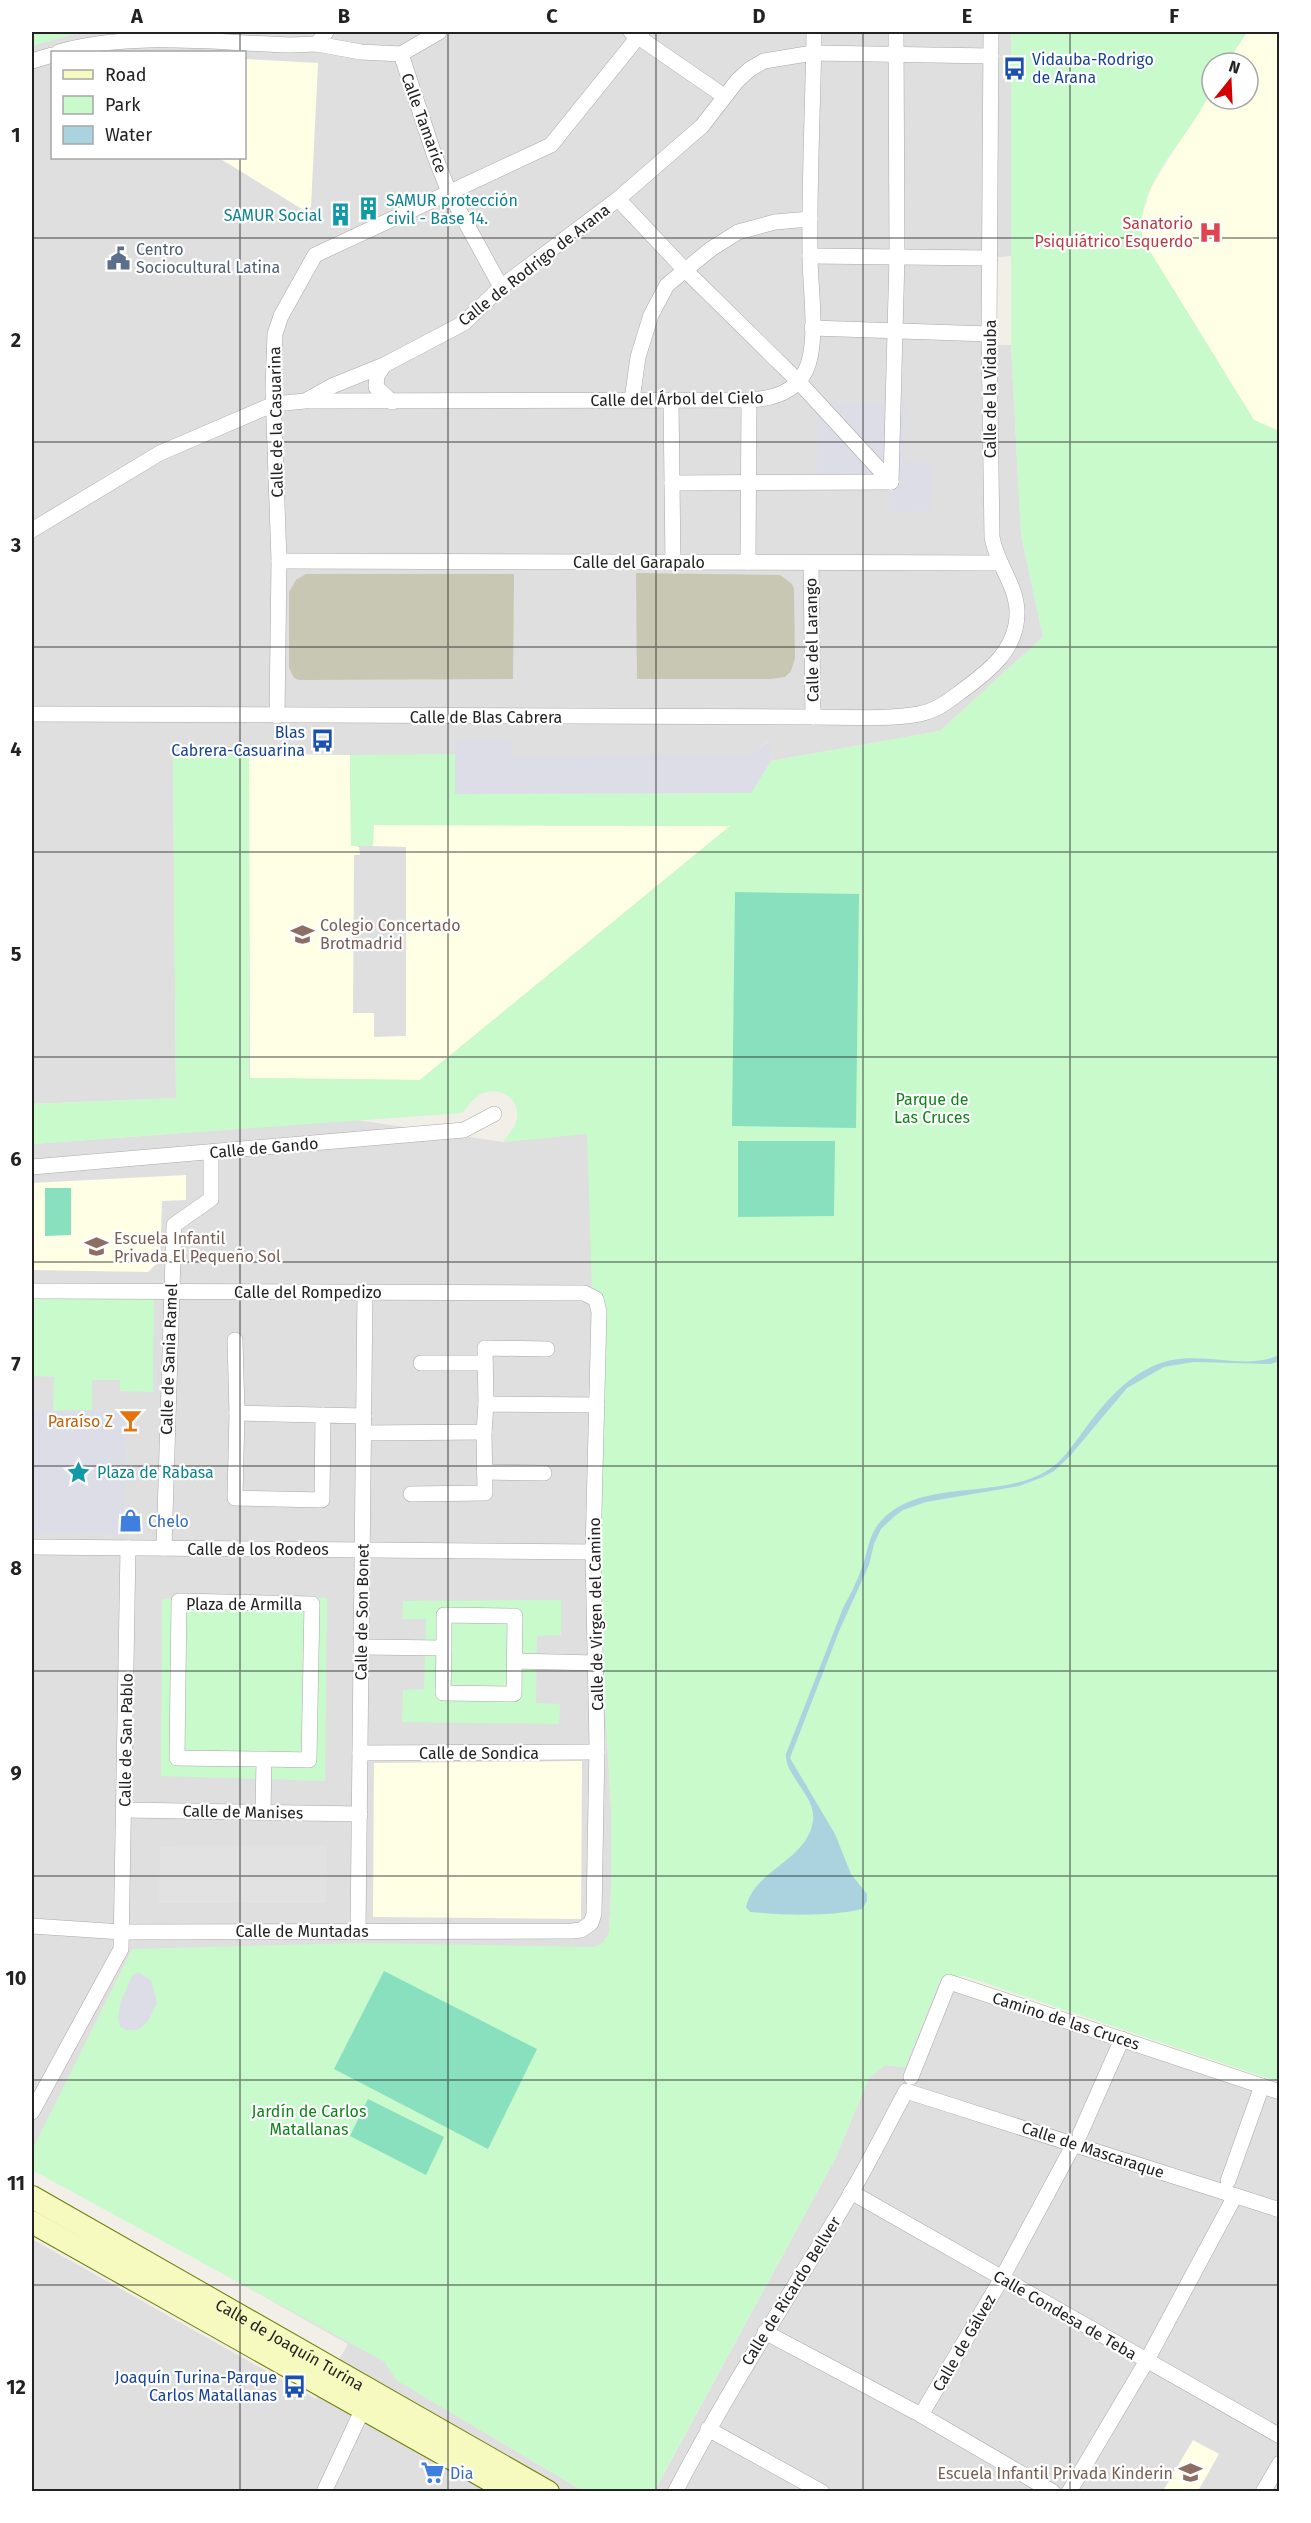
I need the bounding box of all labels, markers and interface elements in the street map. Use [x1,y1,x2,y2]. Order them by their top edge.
text: A [130,4,144,28]
text: B [338,4,350,28]
text: C [546,4,558,28]
text: D [752,4,766,28]
text: E [962,4,972,28]
text: F [1169,4,1179,28]
place label: Vidauba-Rodrigo de Arana [1032,50,1154,87]
legend [51,51,246,159]
north arrow [1200,51,1260,111]
bus stop icon: Vidauba-Rodrigo de Arana [1001,55,1027,81]
text: N [1227,57,1242,78]
text: Road [105,64,147,86]
street label: Calle Tamarice [397,70,451,176]
text: Park [105,94,141,116]
text: 1 [11,123,21,147]
text: Water [105,124,152,146]
place label: SAMUR protección civil - Base 14. [386,191,518,228]
building icon: SAMUR protección civil - Base 14. [355,196,381,222]
street label: Calle de Rodrigo de Arana [455,200,613,330]
building icon: SAMUR Social [327,202,353,228]
place label: SAMUR Social [224,206,322,225]
place label: Sanatorio Psiquiátrico Esquerdo [1035,214,1193,251]
hospital icon: Sanatorio Psiquiátrico Esquerdo [1198,219,1224,245]
place label: Centro Sociocultural Latina [136,240,280,277]
public building icon: Centro Sociocultural Latina [105,245,131,271]
street label: Calle de la Vidauba [981,320,1000,458]
text: 2 [11,328,21,352]
street label: Calle de la Casuarina [265,346,287,498]
street label: Calle del Árbol del Cielo [590,387,764,410]
text: 3 [10,533,21,557]
street label: Calle del Garapalo [573,553,705,572]
street label: Calle del Larango [801,578,823,702]
street label: Calle de Blas Cabrera [410,708,562,727]
place label: Blas Cabrera-Casuarina [171,723,305,760]
bus stop icon: Blas Cabrera-Casuarina [310,728,336,754]
text: 4 [10,737,22,761]
place label: Colegio Concertado Brotmadrid [320,916,461,953]
school or university icon: Colegio Concertado Brotmadrid [289,921,315,947]
text: 5 [11,942,22,966]
park label: Parque de Las Cruces [894,1090,970,1127]
street label: Calle de Gando [209,1134,319,1162]
text: 6 [10,1147,22,1171]
place label: Escuela Infantil Privada El Pequeño Sol [114,1229,281,1266]
school or university icon: Escuela Infantil Privada El Pequeño Sol [83,1234,109,1260]
street label: Calle de Sania Ramel [157,1283,181,1435]
street label: Calle del Rompedizo [234,1283,382,1302]
text: 7 [11,1352,21,1376]
bar icon: Paraíso Z [118,1408,144,1434]
place label: Paraíso Z [48,1412,113,1431]
place icon: Plaza de Rabasa [66,1459,92,1485]
place label: Plaza de Rabasa [97,1463,214,1482]
shop icon: Chelo [117,1508,143,1534]
place label: Chelo [148,1512,189,1531]
street label: Calle de Virgen del Camino [585,1517,607,1711]
street label: Calle de los Rodeos [187,1540,329,1559]
street label: Calle de Son Bonet [351,1543,373,1681]
text: 8 [10,1556,22,1580]
street label: Plaza de Armilla [186,1595,302,1614]
street label: Calle de San Pablo [115,1673,137,1807]
street label: Calle de Sondica [419,1744,539,1763]
text: 9 [10,1761,22,1785]
street label: Calle de Manises [182,1801,304,1823]
street label: Calle de Muntadas [235,1922,369,1941]
text: 10 [6,1966,26,1990]
street label: Camino de las Cruces [990,1988,1142,2054]
park label: Jardín de Carlos Matallanas [252,2102,366,2139]
street label: Calle de Mascaraque [1019,2118,1167,2182]
text: 11 [7,2171,25,2195]
street label: Calle de Ricardo Bellver [737,2212,845,2369]
street label: Calle Condesa de Teba [990,2266,1140,2364]
street label: Calle de Gálvez [929,2291,999,2395]
street label: Calle de Joaquín Turina [212,2295,367,2394]
place label: Joaquín Turina-Parque Carlos Matallanas [115,2368,277,2405]
bus stop icon: Joaquín Turina-Parque Carlos Matallanas [282,2373,308,2399]
text: 12 [6,2375,26,2399]
supermarket icon: Dia [419,2460,445,2486]
school or university icon: Escuela Infantil Privada Kinderin [1178,2460,1204,2486]
place label: Dia [450,2464,474,2483]
place label: Escuela Infantil Privada Kinderin [937,2464,1173,2483]

